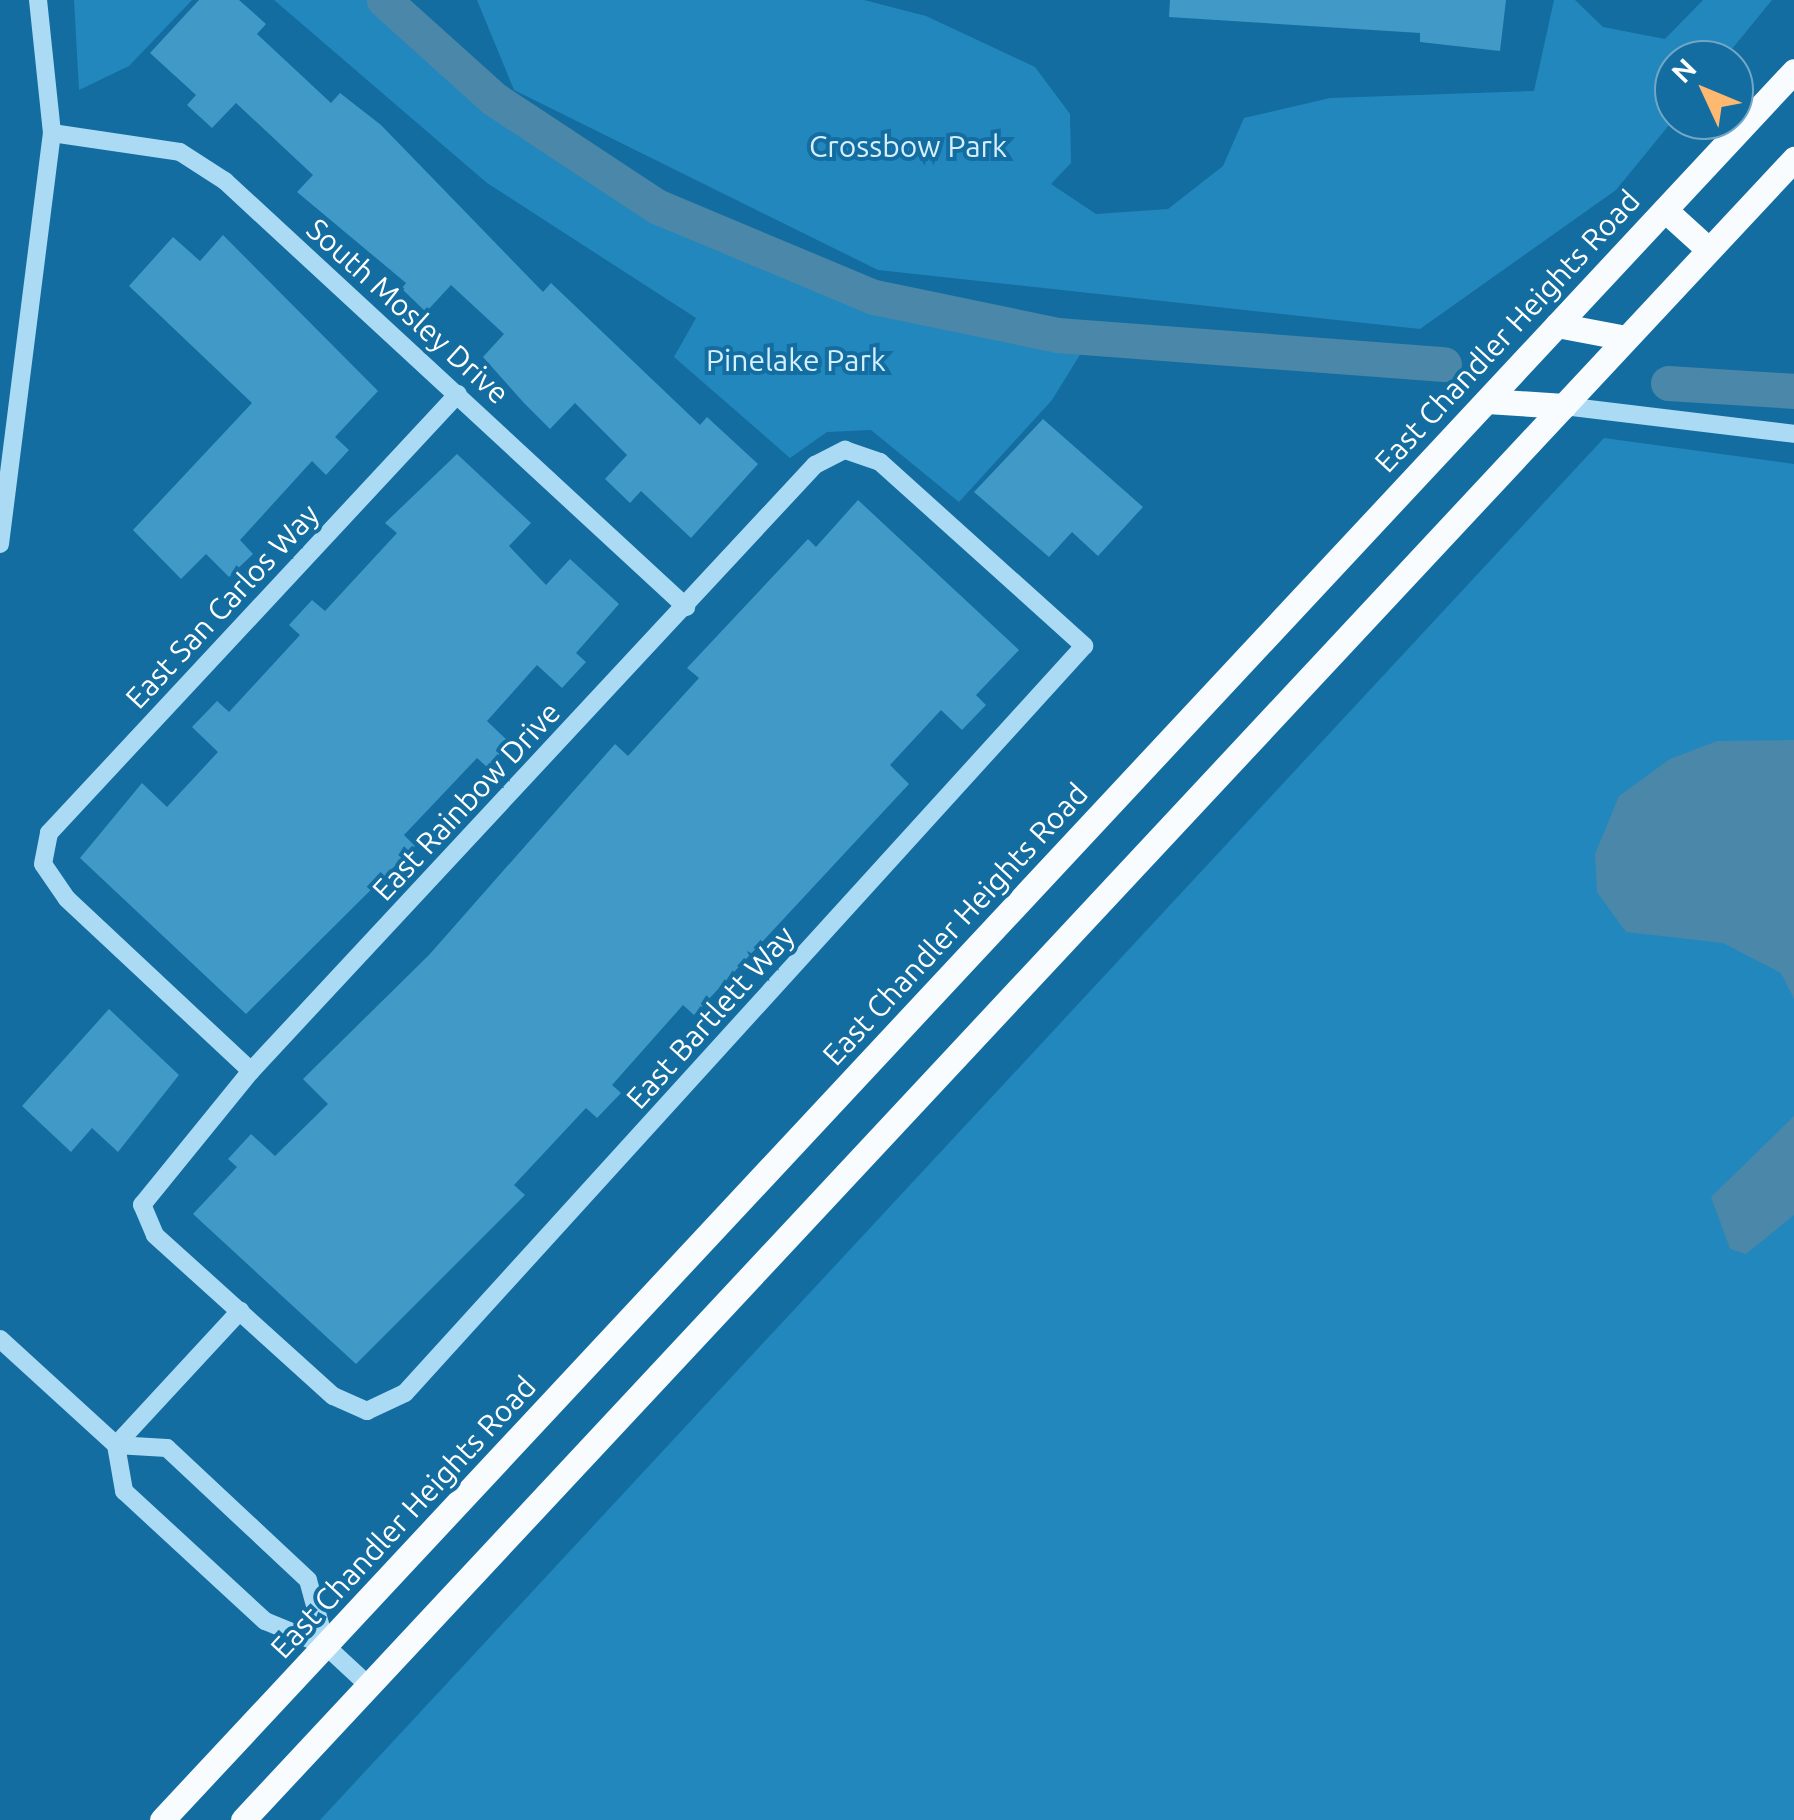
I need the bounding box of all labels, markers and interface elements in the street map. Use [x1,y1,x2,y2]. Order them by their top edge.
north arrow [1654,40,1754,140]
text: N [1665,52,1702,88]
park label: Crossbow Park [809,128,1007,164]
street label: East Chandler Heights Road [1367,183,1647,479]
street label: South Mosley Drive [300,211,516,411]
park label: Pinelake Park [706,342,886,378]
street label: East San Carlos Way [118,496,326,716]
street label: East Rainbow Drive [365,694,567,908]
street label: East Chandler Heights Road [815,776,1095,1072]
street label: East Bartlett Way [619,918,801,1116]
street label: East Chandler Heights Road [263,1369,543,1665]

